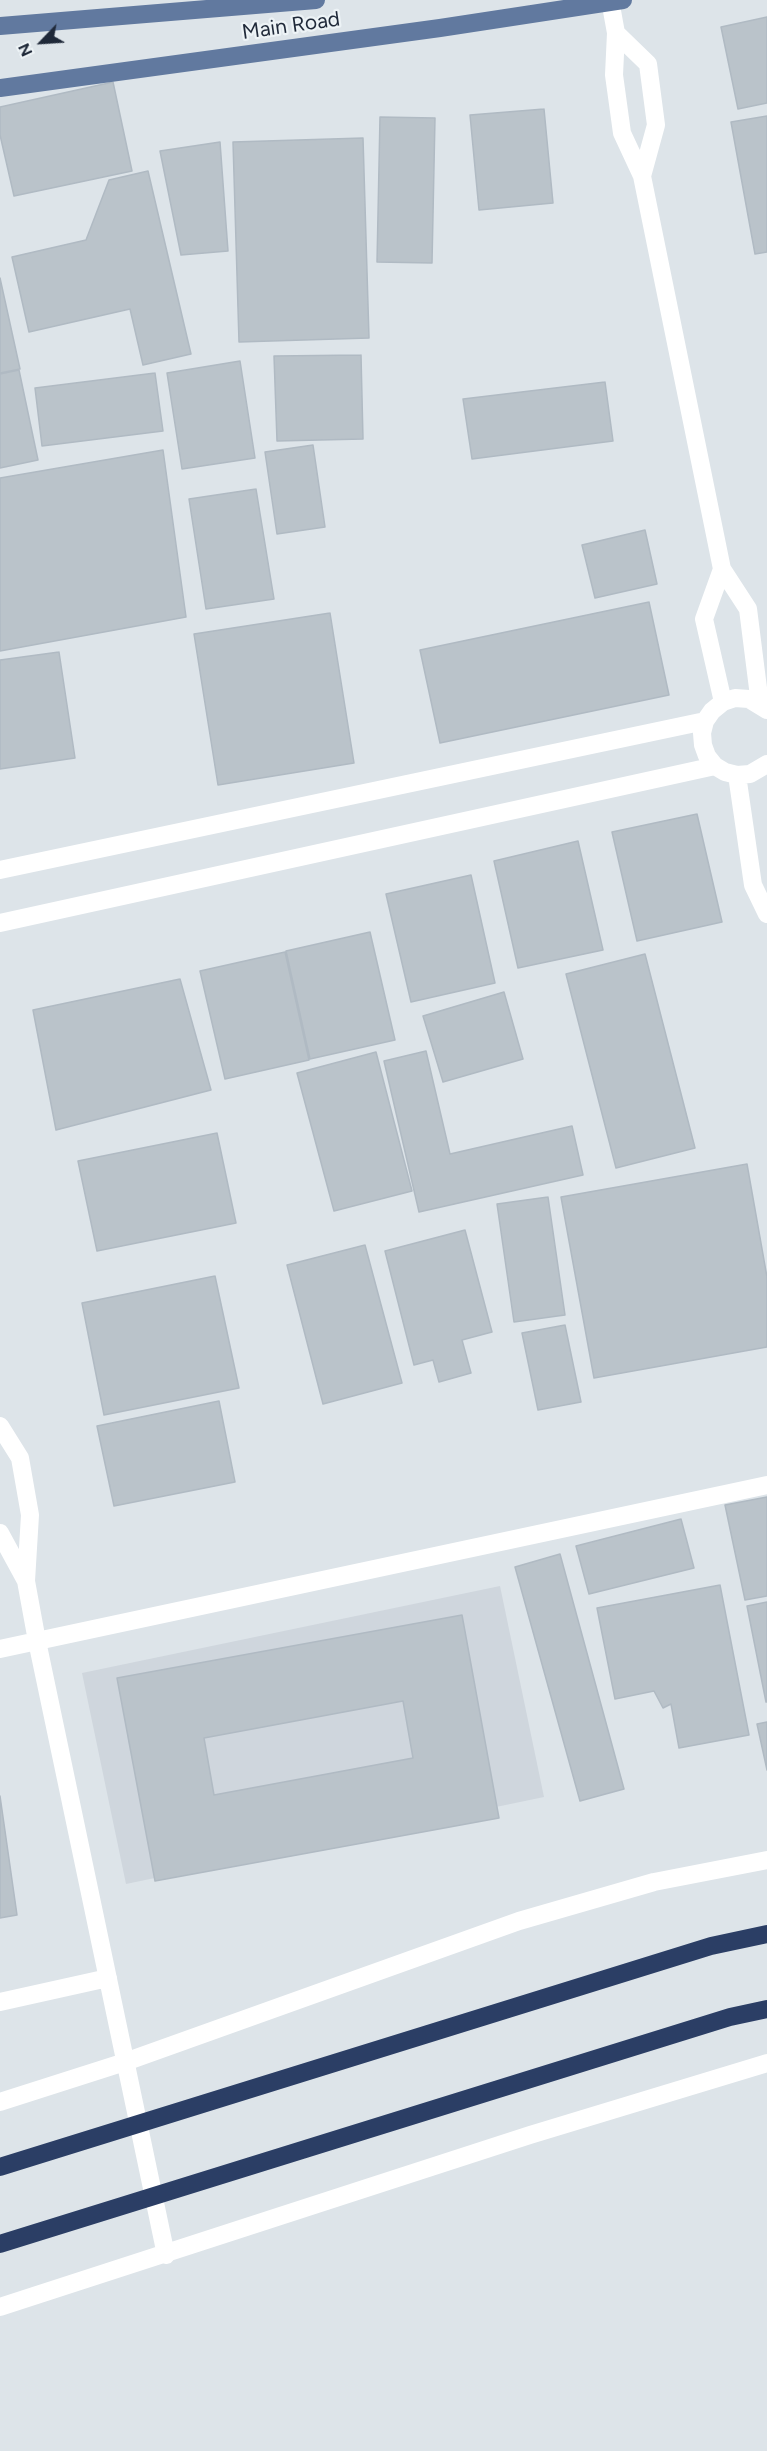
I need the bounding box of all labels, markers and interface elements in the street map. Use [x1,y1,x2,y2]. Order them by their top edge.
street label: Main Road [240,7,342,45]
north arrow [12,12,72,72]
text: N [14,40,36,59]

